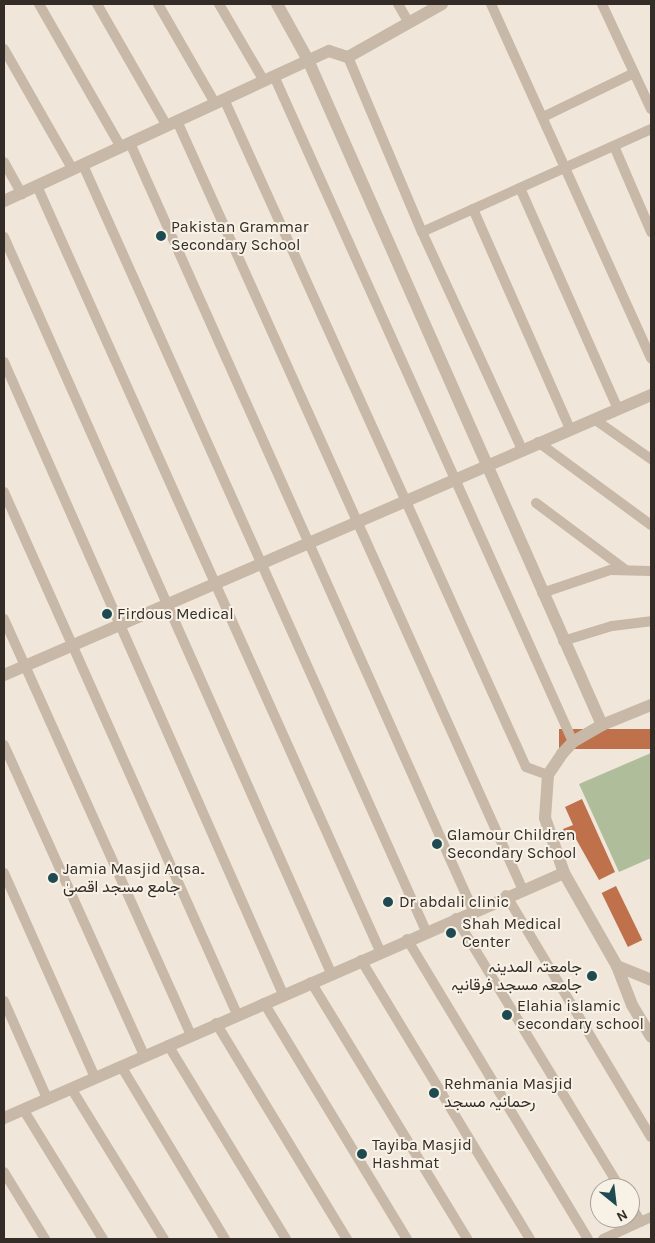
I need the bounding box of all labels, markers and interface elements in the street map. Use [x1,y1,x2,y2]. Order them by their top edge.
place label: Pakistan Grammar Secondary School [171,217,309,255]
marker: Pakistan Grammar Secondary School [155,230,167,242]
place label: Firdous Medical [117,604,234,624]
marker: Firdous Medical [101,608,113,620]
place label: Glamour Children Secondary School [447,825,576,863]
marker: Glamour Children Secondary School [431,838,443,850]
place label: Jamia Masjid Aqsa۔ جامع مسجد اقصیٰ [63,859,205,897]
marker: Jamia Masjid Aqsa۔ جامع مسجد اقصیٰ [47,872,59,884]
place label: Dr abdali clinic [399,892,509,912]
marker: Dr abdali clinic [381,895,395,909]
place label: Shah Medical Center [462,914,561,952]
marker: Shah Medical Center [444,926,458,940]
place label: جامعتہ المدینہ جامعہ مسجد فرقانیہ [451,957,582,995]
marker: جامعتہ المدینہ جامعہ مسجد فرقانیہ [586,970,598,982]
place label: Elahia islamic secondary school [517,996,644,1034]
marker: Elahia islamic secondary school [501,1009,513,1021]
place label: Rehmania Masjid رحمانیہ مسجد [444,1074,573,1112]
marker: Rehmania Masjid رحمانیہ مسجد [428,1087,440,1099]
place label: Tayiba Masjid Hashmat [372,1135,472,1173]
marker: Tayiba Masjid Hashmat [356,1148,368,1160]
north arrow [590,1178,640,1228]
text: N [614,1206,631,1226]

